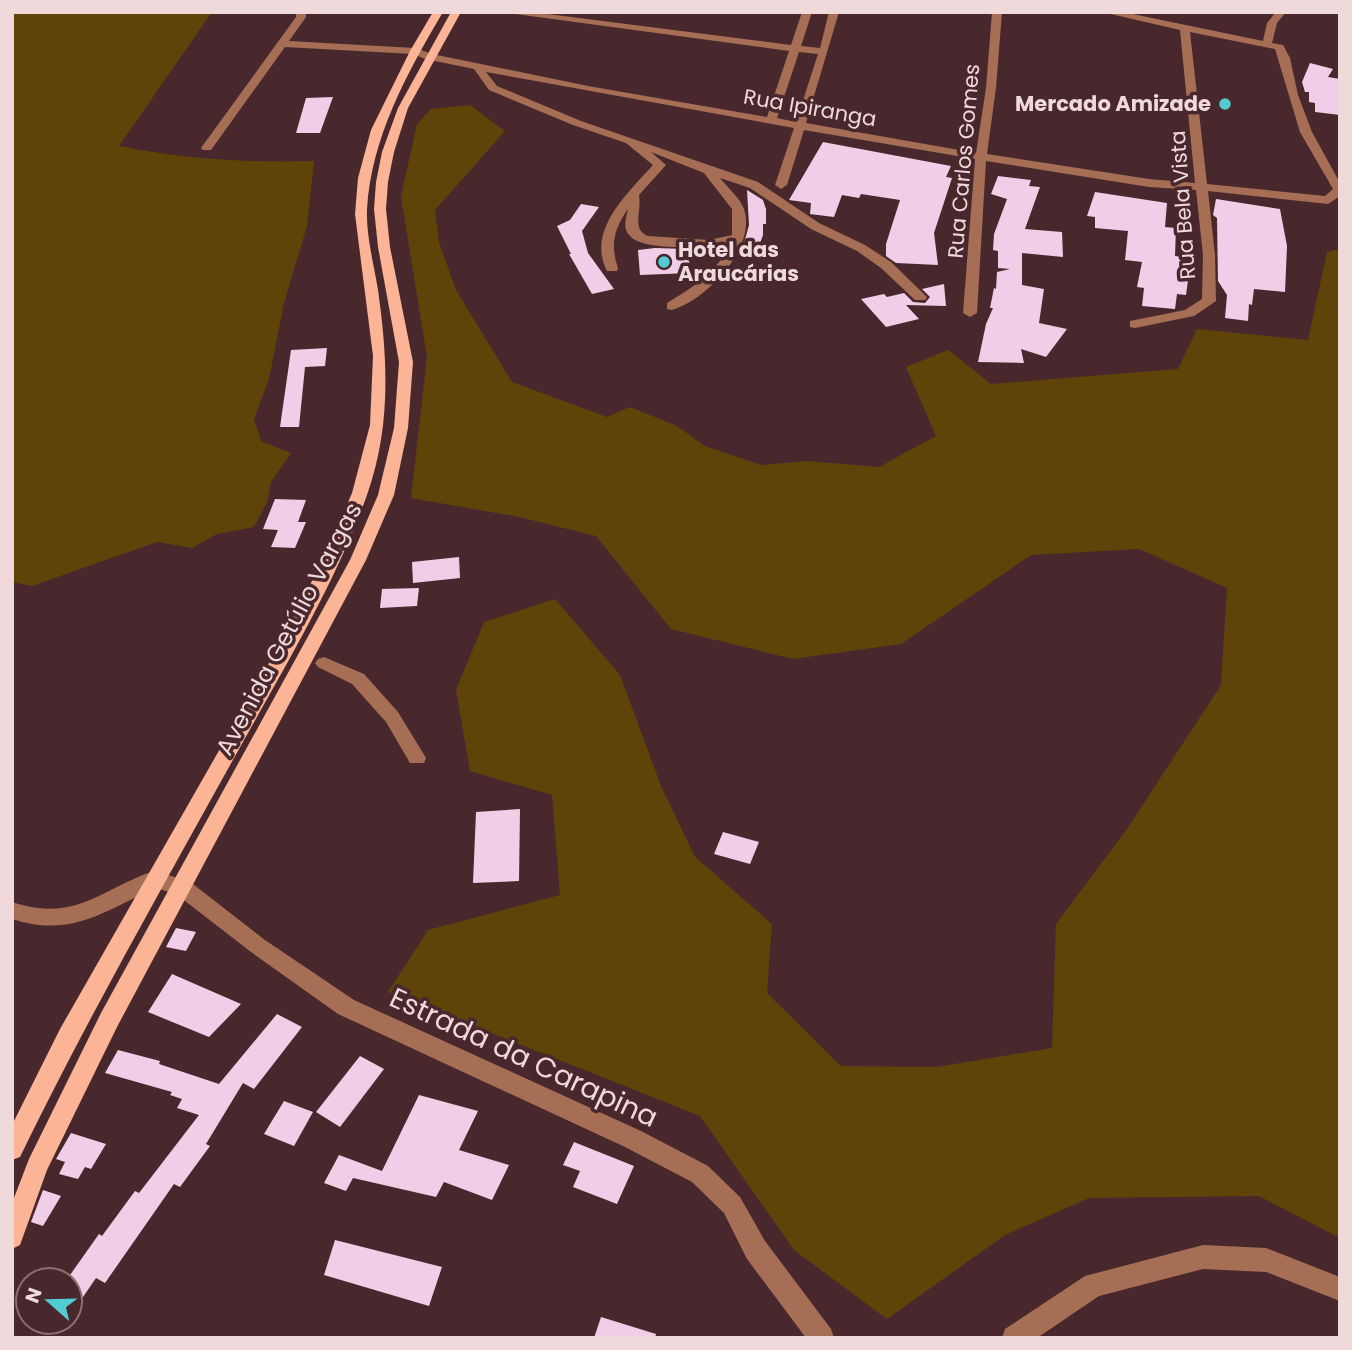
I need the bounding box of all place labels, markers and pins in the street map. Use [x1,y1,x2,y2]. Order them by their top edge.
place label: Mercado Amizade [1015,89,1211,118]
marker: Mercado Amizade [1217,96,1233,112]
place label: Hotel das Araucárias [678,235,799,288]
marker: Hotel das Araucárias [656,254,672,270]

